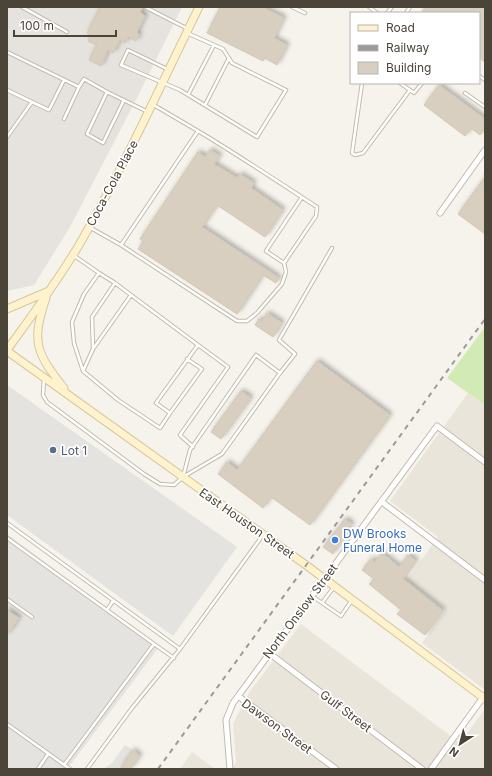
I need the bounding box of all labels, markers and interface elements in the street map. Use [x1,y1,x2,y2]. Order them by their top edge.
scale bar [14,12,116,38]
legend [350,12,480,84]
text: 100 m [20,18,54,33]
text: Road [386,20,415,35]
text: Railway [386,40,430,55]
text: Building [386,60,431,75]
street label: Coca-Cola Place [83,137,141,229]
place label: Lot 1 [61,443,87,458]
marker: Lot 1 [48,445,58,455]
street label: East Houston Street [197,485,297,561]
place label: DW Brooks Funeral Home [343,526,422,555]
marker: DW Brooks Funeral Home [330,535,340,545]
street label: North Onslow Street [259,561,341,661]
street label: Gulf Street [317,687,375,735]
street label: Dawson Street [239,696,315,757]
north arrow [440,724,480,764]
text: N [447,744,462,760]

